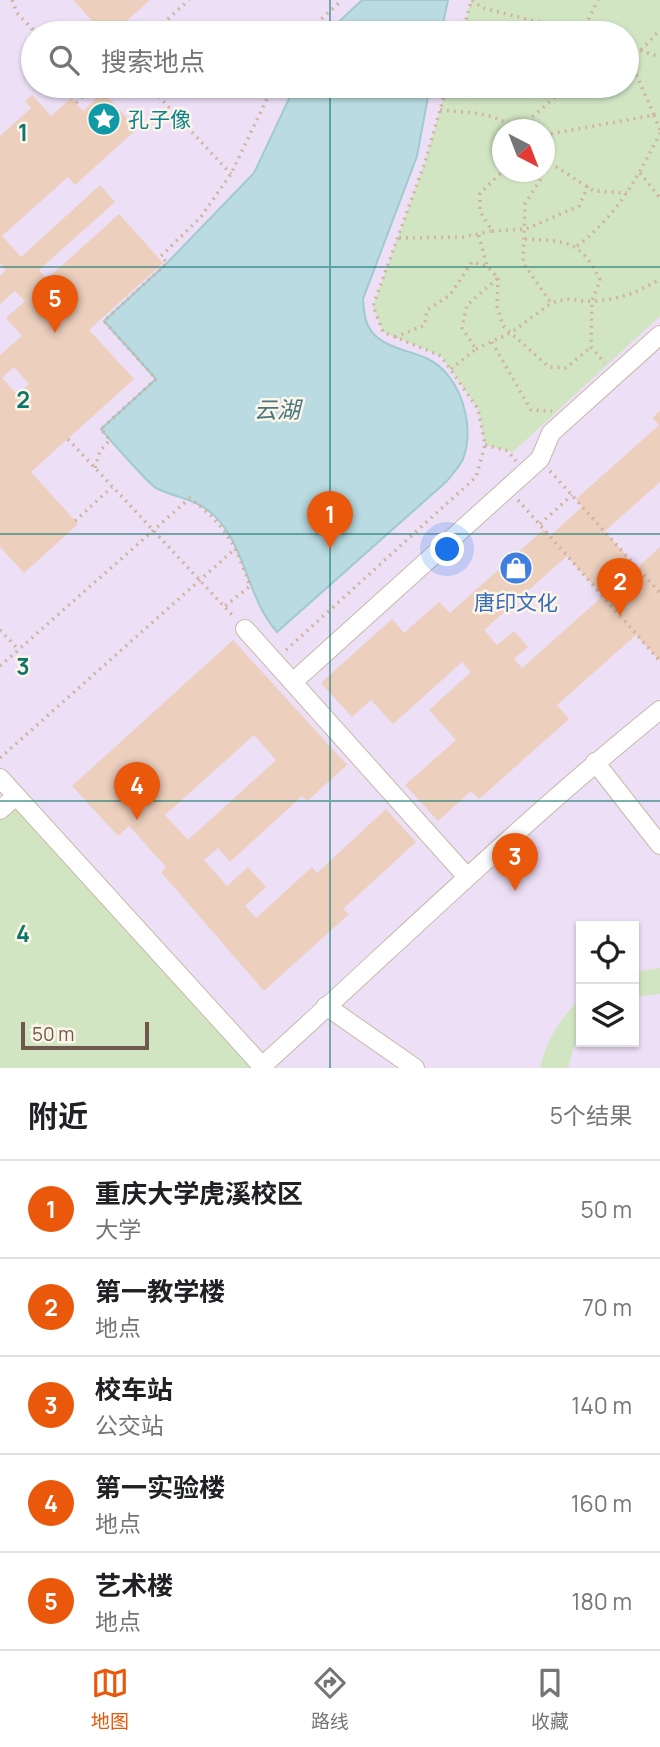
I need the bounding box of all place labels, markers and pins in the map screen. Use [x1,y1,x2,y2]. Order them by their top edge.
place icon: 孔子像 [85,100,123,138]
place label: 孔子像 [128,105,191,133]
pin: 5 [32,275,78,333]
pin: 1 [307,491,353,549]
shop icon: 唐印文化 [497,549,535,587]
pin: 2 [597,558,643,616]
place label: 唐印文化 [474,588,558,616]
pin: 4 [114,762,160,820]
pin: 3 [492,833,538,891]

